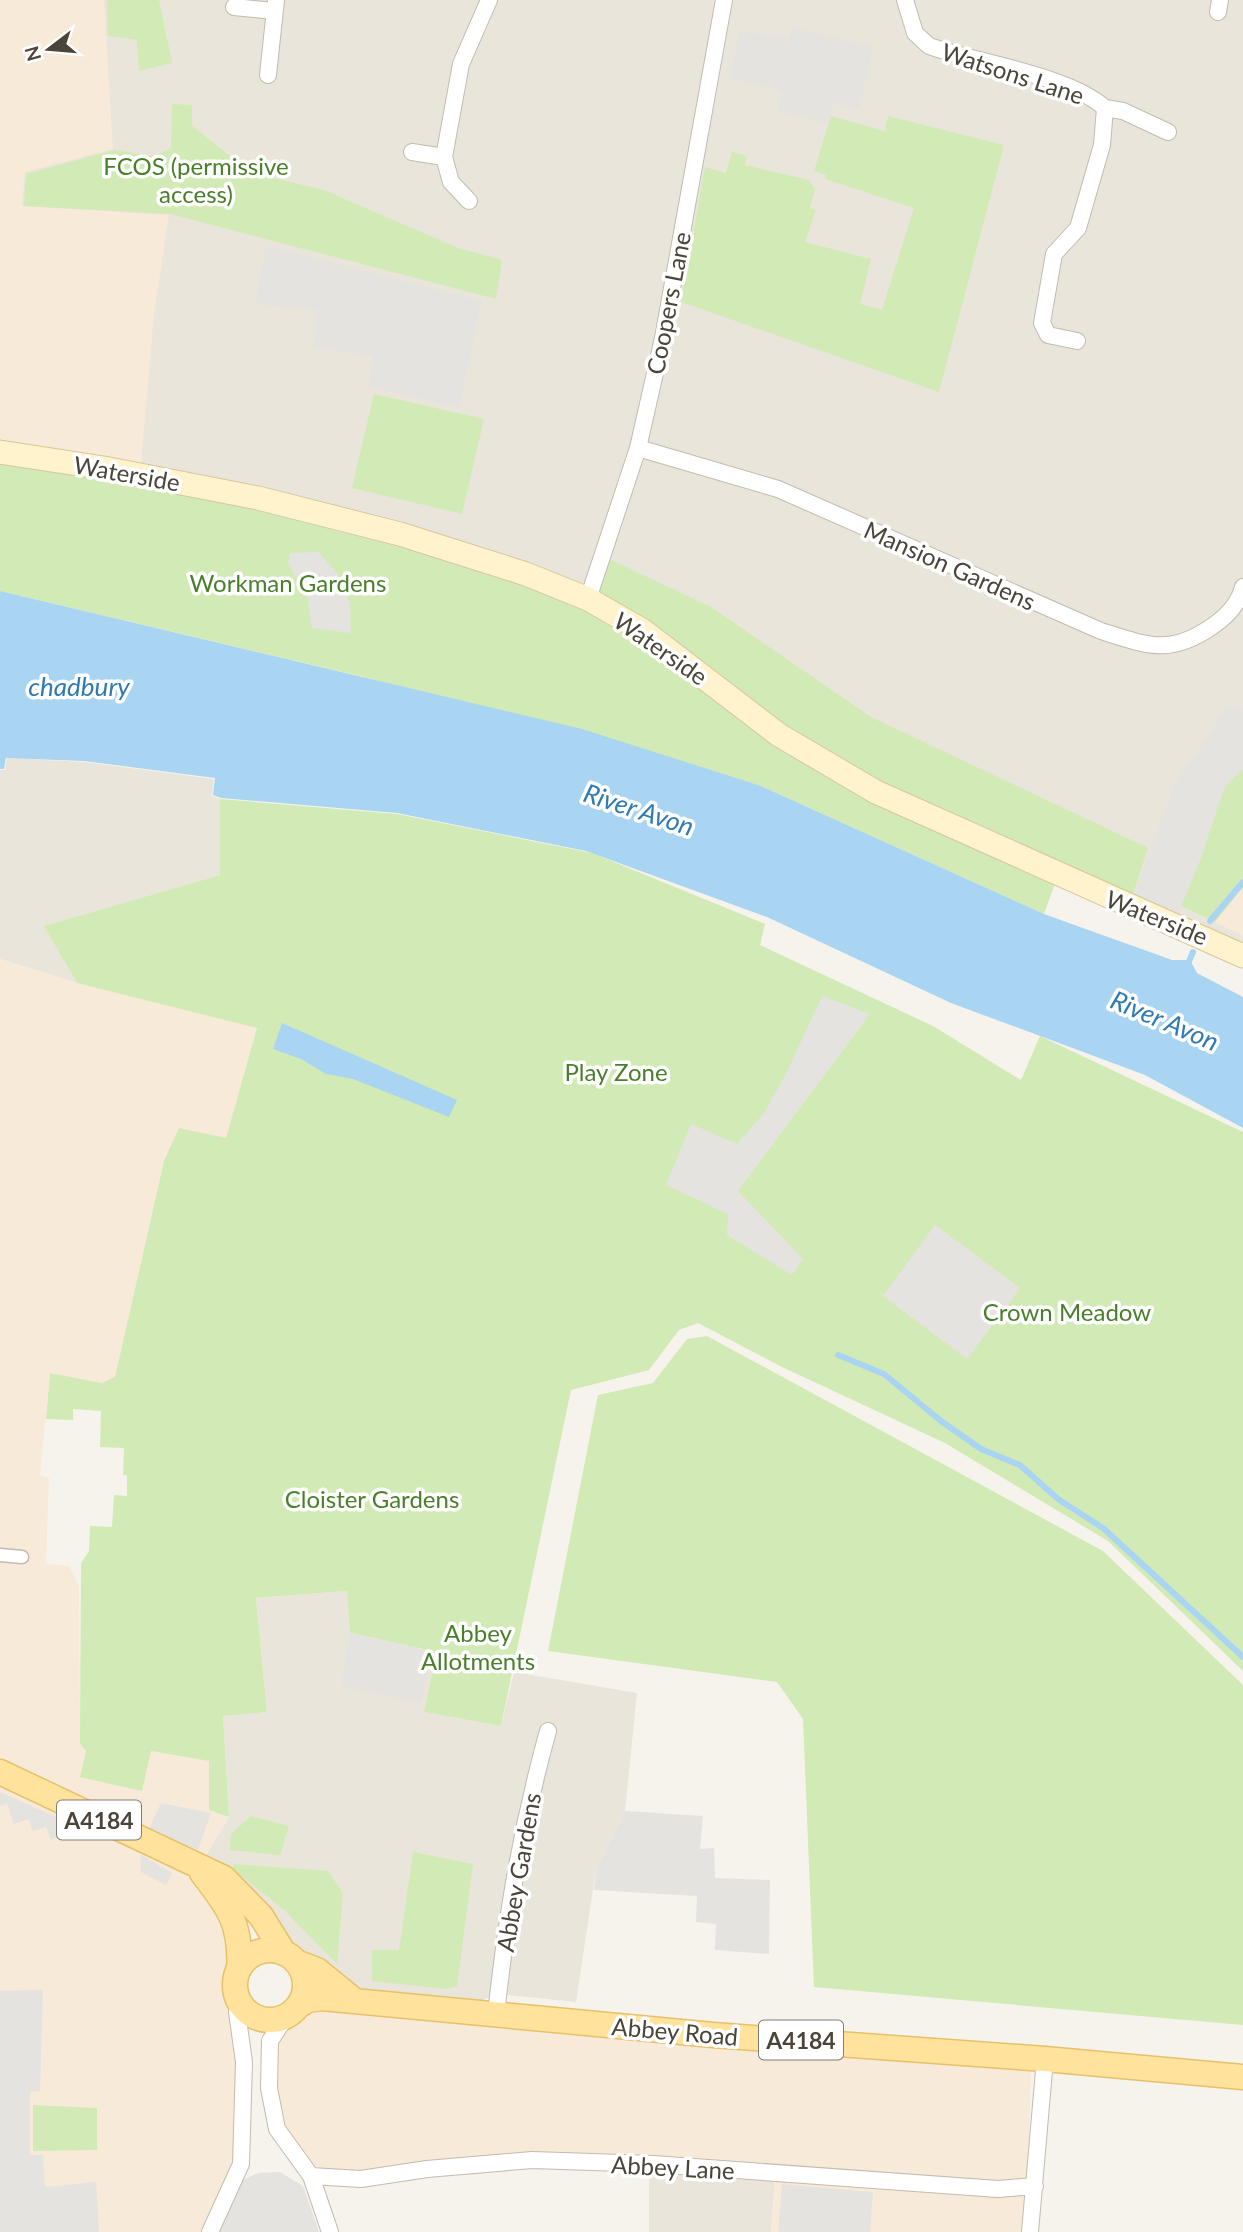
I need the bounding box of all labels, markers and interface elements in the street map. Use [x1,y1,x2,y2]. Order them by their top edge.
north arrow [14,14,84,84]
street label: Watsons Lane [938,36,1088,110]
text: N [19,44,45,64]
park label: FCOS (permissive access) [103,151,289,208]
street label: Coopers Lane [640,229,696,377]
street label: Waterside [72,449,182,497]
street label: Mansion Gardens [860,514,1040,616]
park label: Workman Gardens [190,568,386,597]
street label: Waterside [609,605,713,691]
water label: chadbury [28,670,130,702]
water label: River Avon [580,776,698,842]
street label: Waterside [1102,883,1212,951]
water label: River Avon [1106,983,1224,1057]
park label: Play Zone [564,1057,668,1086]
park label: Crown Meadow [983,1297,1151,1326]
park label: Cloister Gardens [285,1484,459,1513]
park label: Abbey Allotments [421,1618,535,1675]
street label: Abbey Gardens [490,1790,546,1954]
road number: A4184 [57,1800,141,1840]
street label: Abbey Road [611,2011,739,2051]
road number: A4184 [759,2021,843,2060]
street label: Abbey Lane [610,2149,736,2185]

